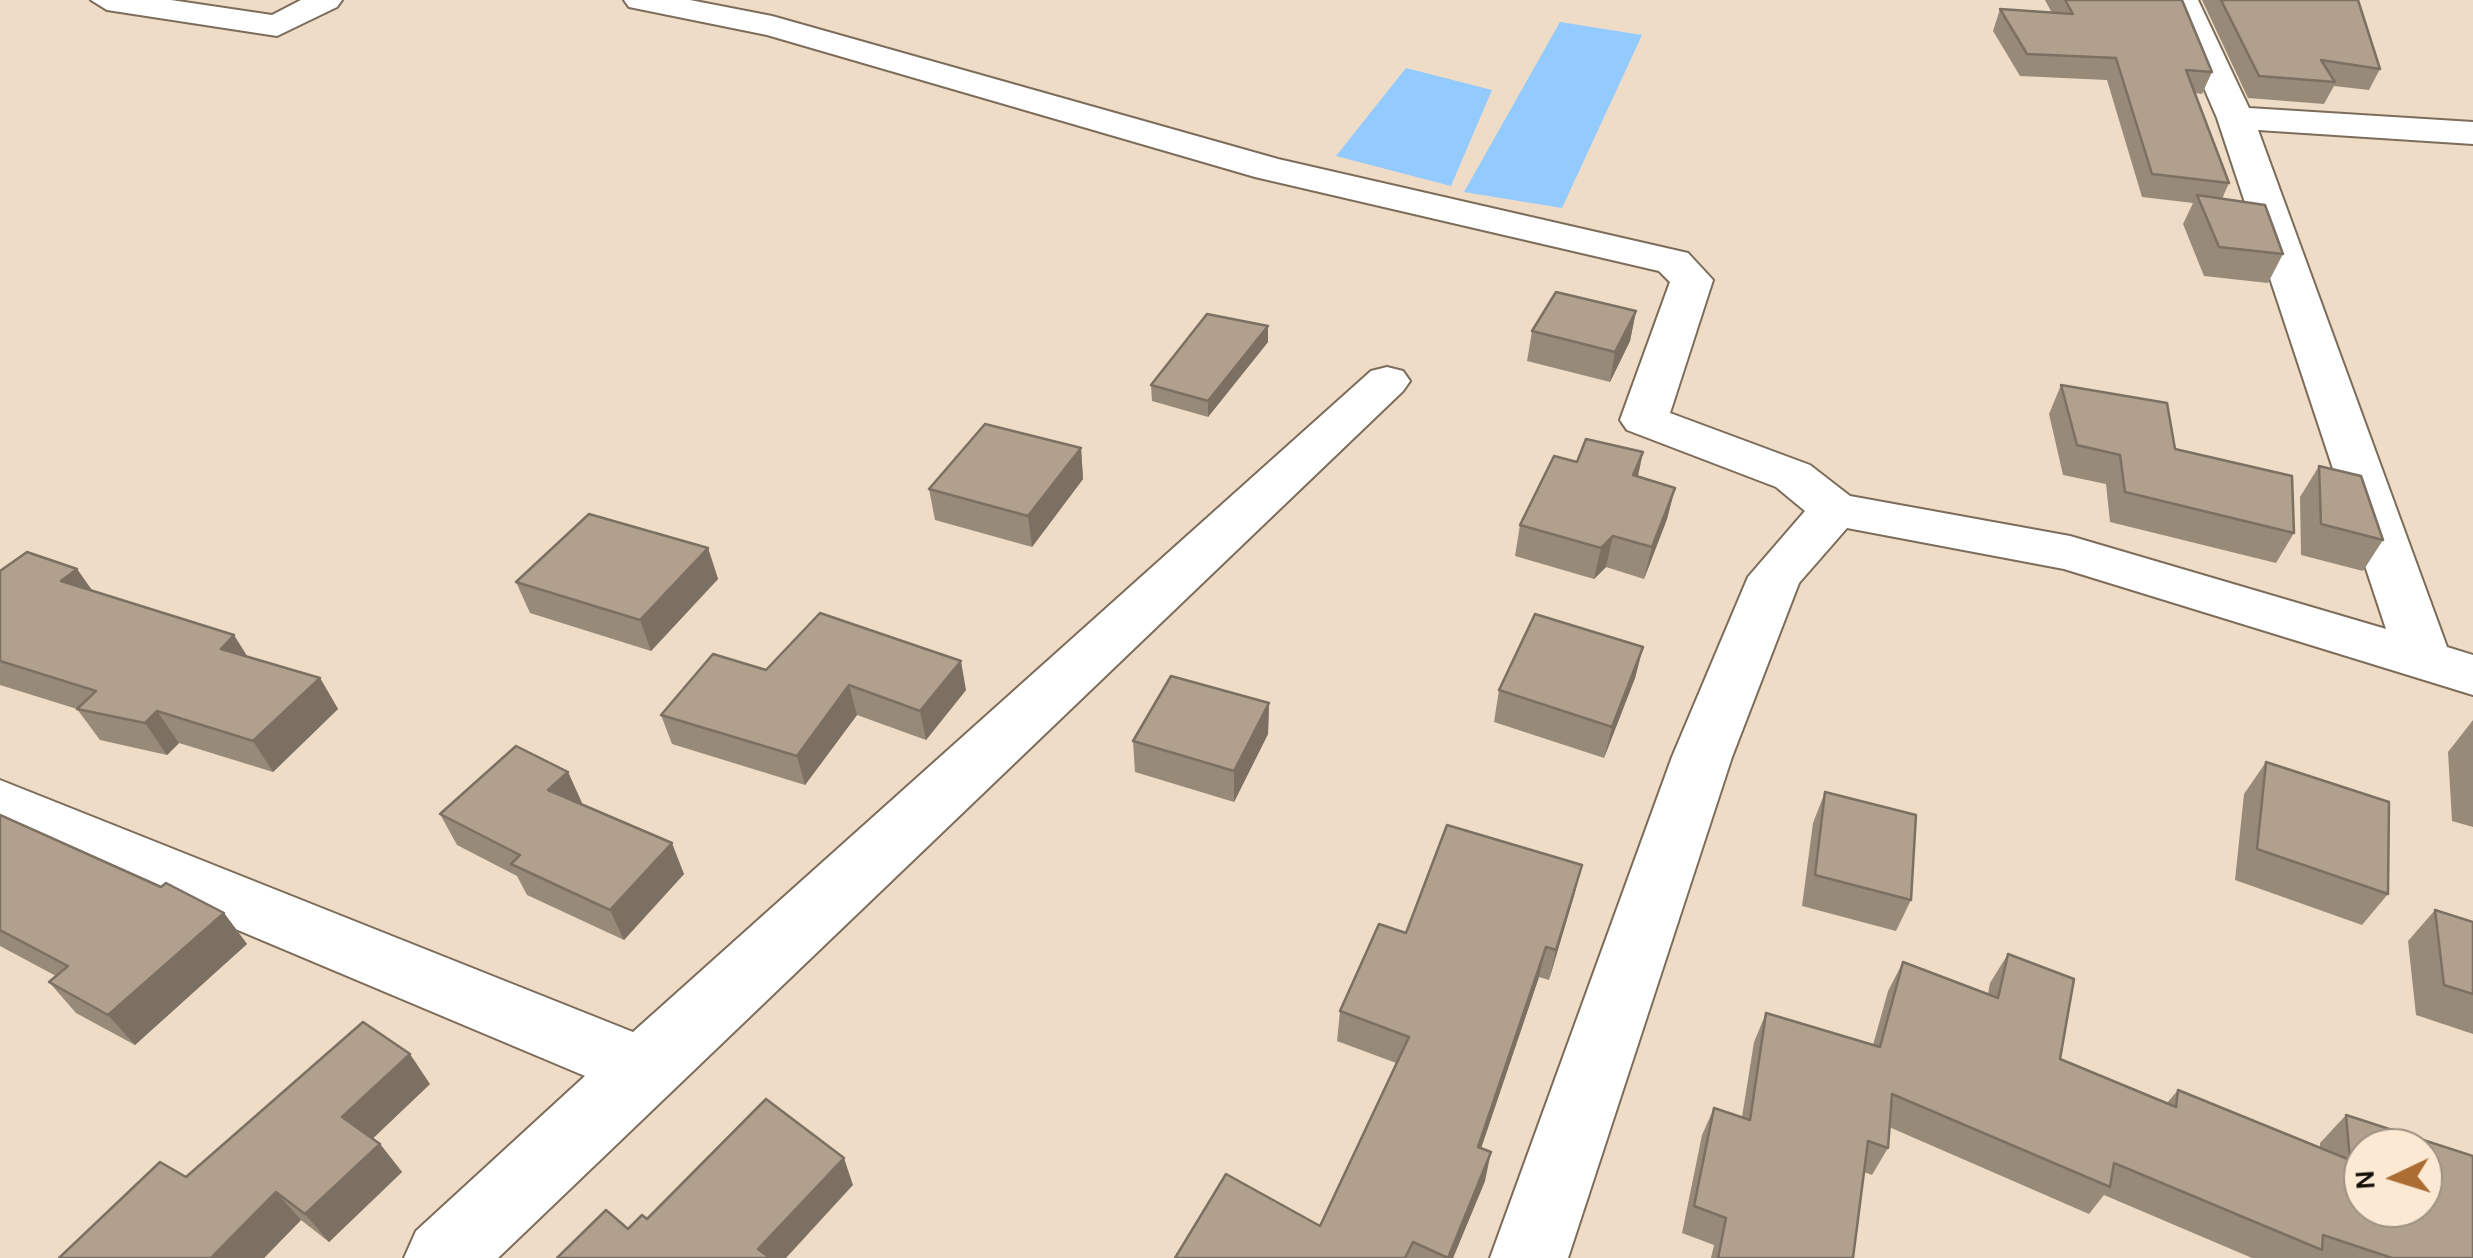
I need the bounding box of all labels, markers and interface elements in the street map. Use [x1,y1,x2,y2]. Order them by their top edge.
north arrow [2343,1128,2443,1228]
text: N [2347,1169,2382,1191]

